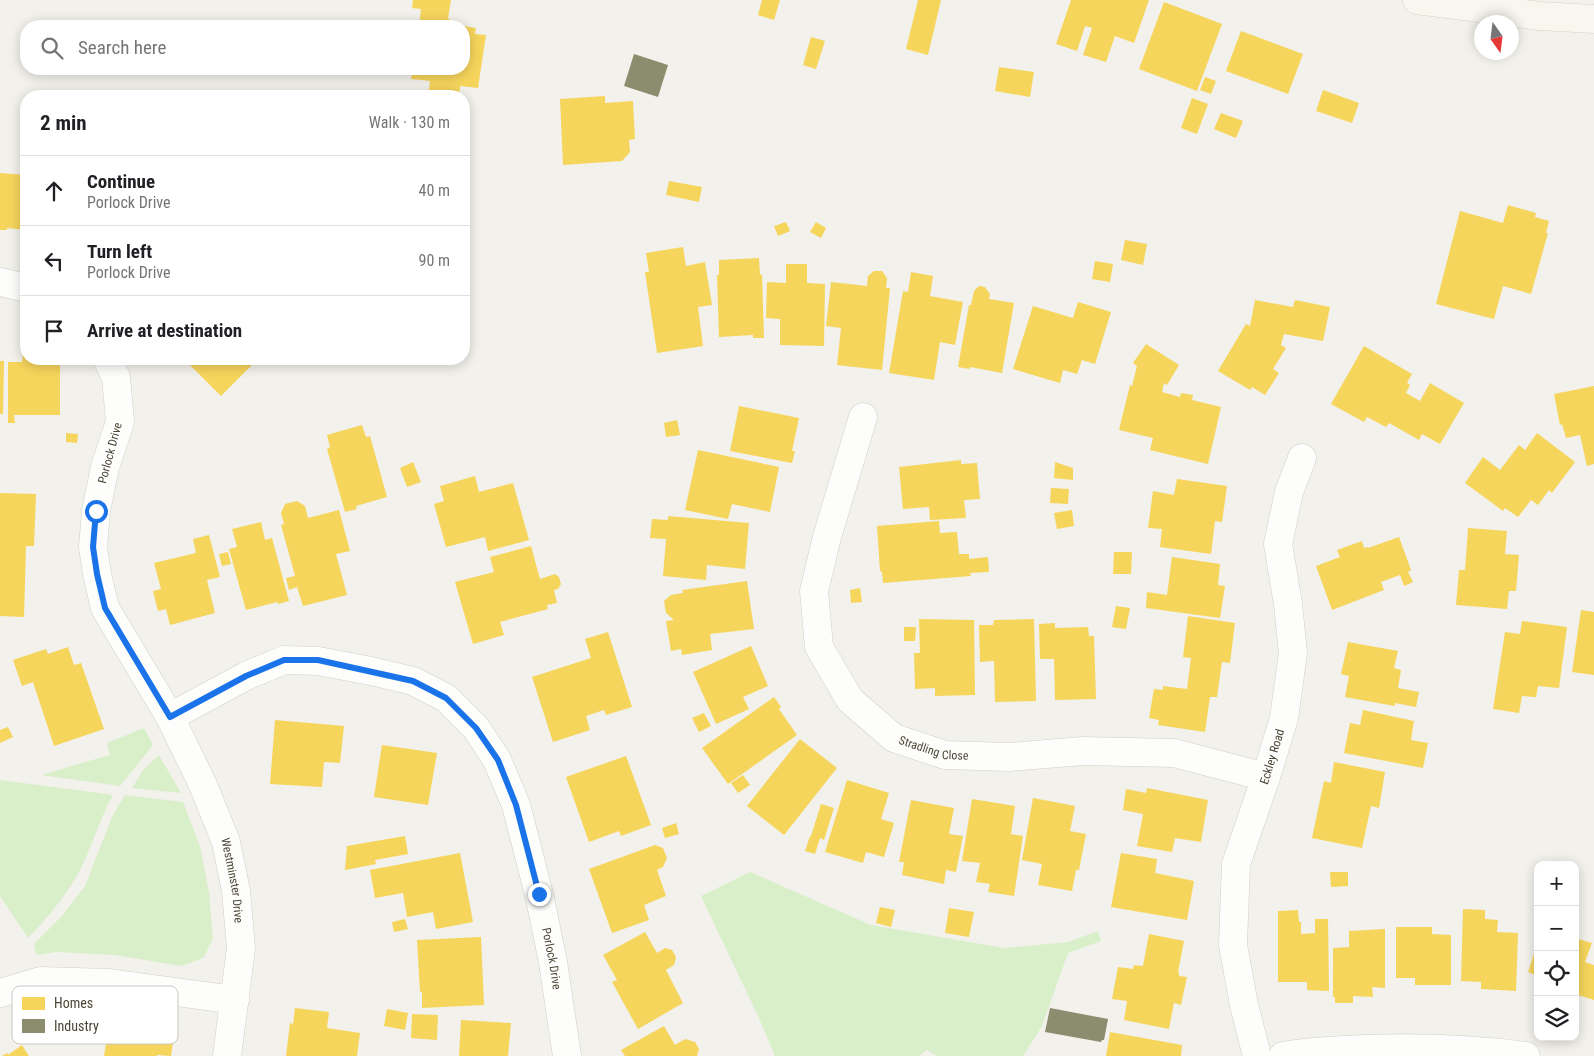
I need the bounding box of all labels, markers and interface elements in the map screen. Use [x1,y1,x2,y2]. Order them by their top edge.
north arrow [1474,15,1519,60]
search box [20,20,470,75]
icon: search [38,34,66,62]
text: Search here [78,36,166,59]
text: 2 min [40,111,87,135]
text: Walk · 130 m [369,113,450,132]
text: Continue [87,170,155,193]
icon: ahead [40,177,68,205]
text: 40 m [418,181,450,200]
text: Porlock Drive [87,193,171,212]
text: Turn left [87,240,152,263]
icon: left [40,247,68,275]
text: 90 m [418,251,450,270]
text: Porlock Drive [87,263,171,282]
icon: arrive [40,317,68,345]
text: Arrive at destination [87,319,242,342]
street label: Porlock Drive [95,421,125,485]
route start [85,500,108,523]
street label: Eckley Road [1257,727,1287,786]
street label: Stradling Close [897,733,969,763]
street label: Westminster Drive [218,836,246,924]
map controls [1534,861,1579,1041]
button: + [1534,861,1579,906]
route end [528,883,551,906]
button: − [1534,906,1579,951]
street label: Porlock Drive [539,926,564,991]
button: locate [1534,951,1579,996]
legend [12,986,178,1044]
text: Homes [54,995,93,1011]
button: layers [1534,996,1579,1041]
text: Industry [54,1018,99,1034]

